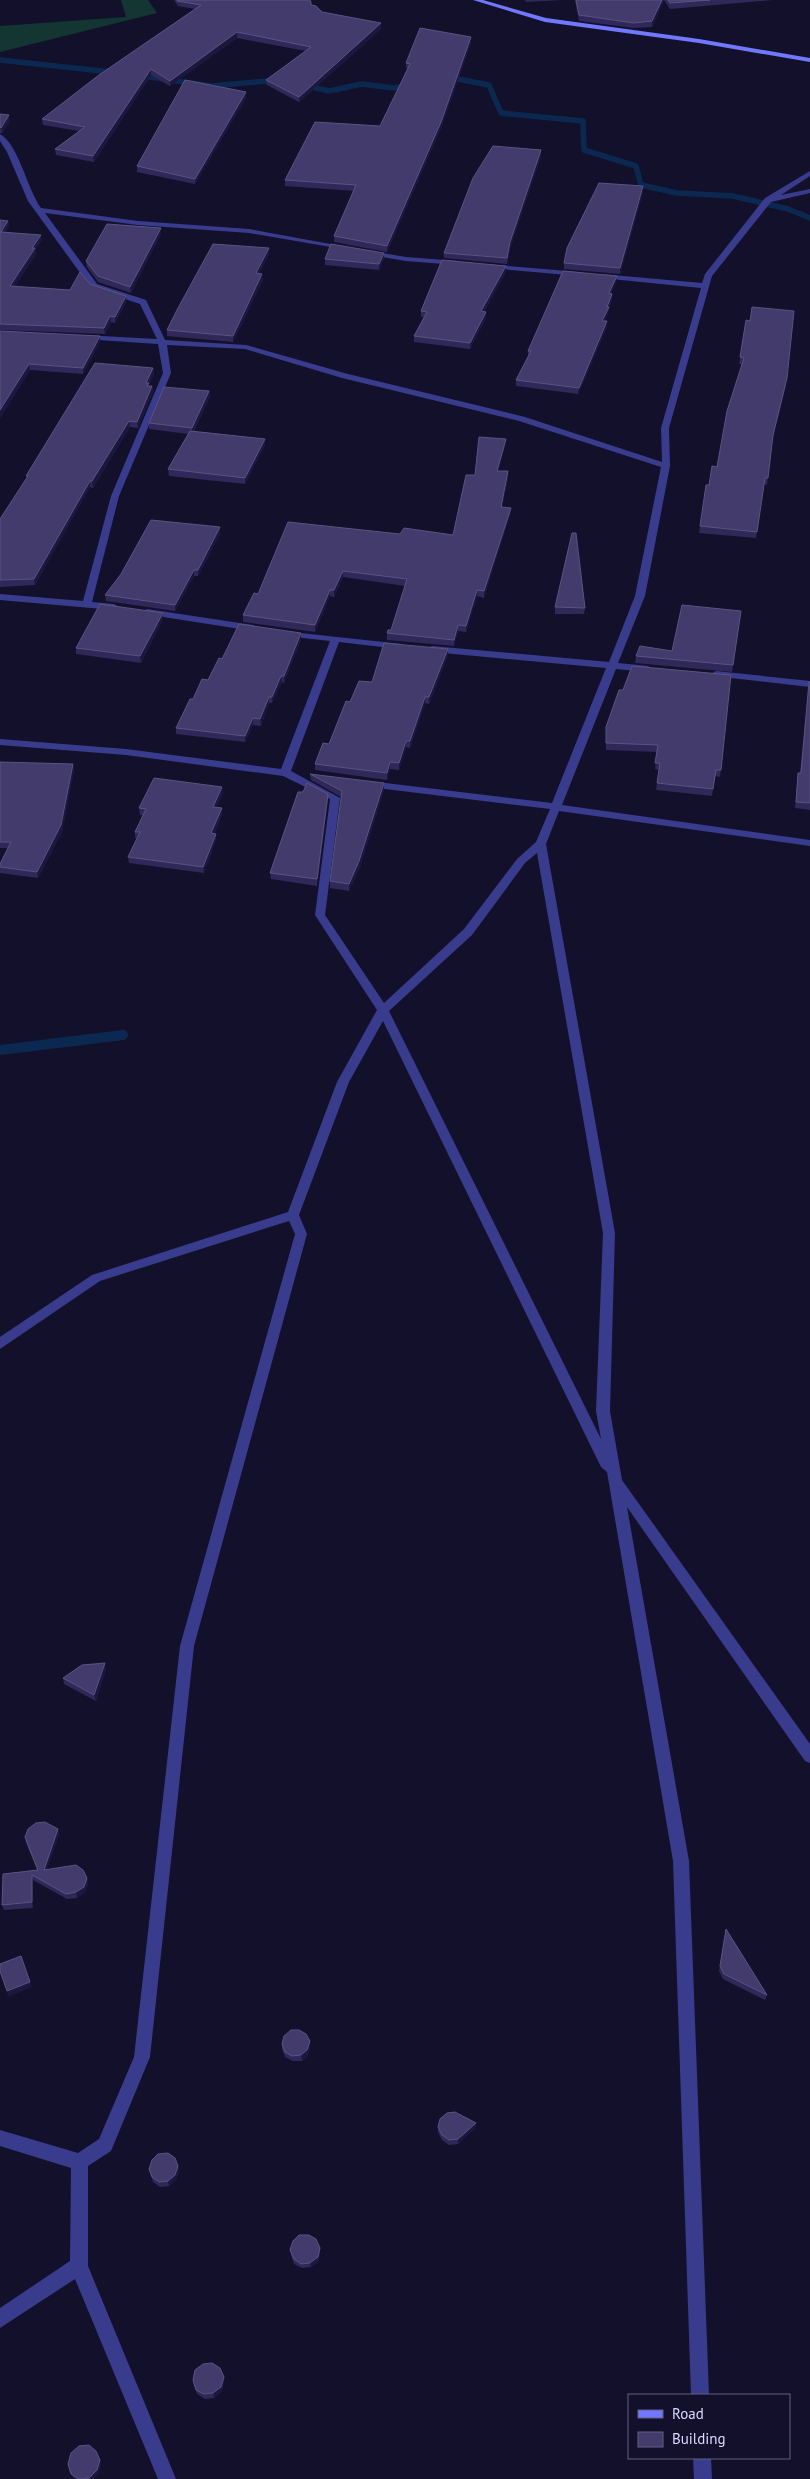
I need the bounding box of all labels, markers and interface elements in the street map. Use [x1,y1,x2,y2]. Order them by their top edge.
legend [628,2394,790,2459]
text: Road [672,2404,704,2423]
text: Building [672,2429,726,2448]

